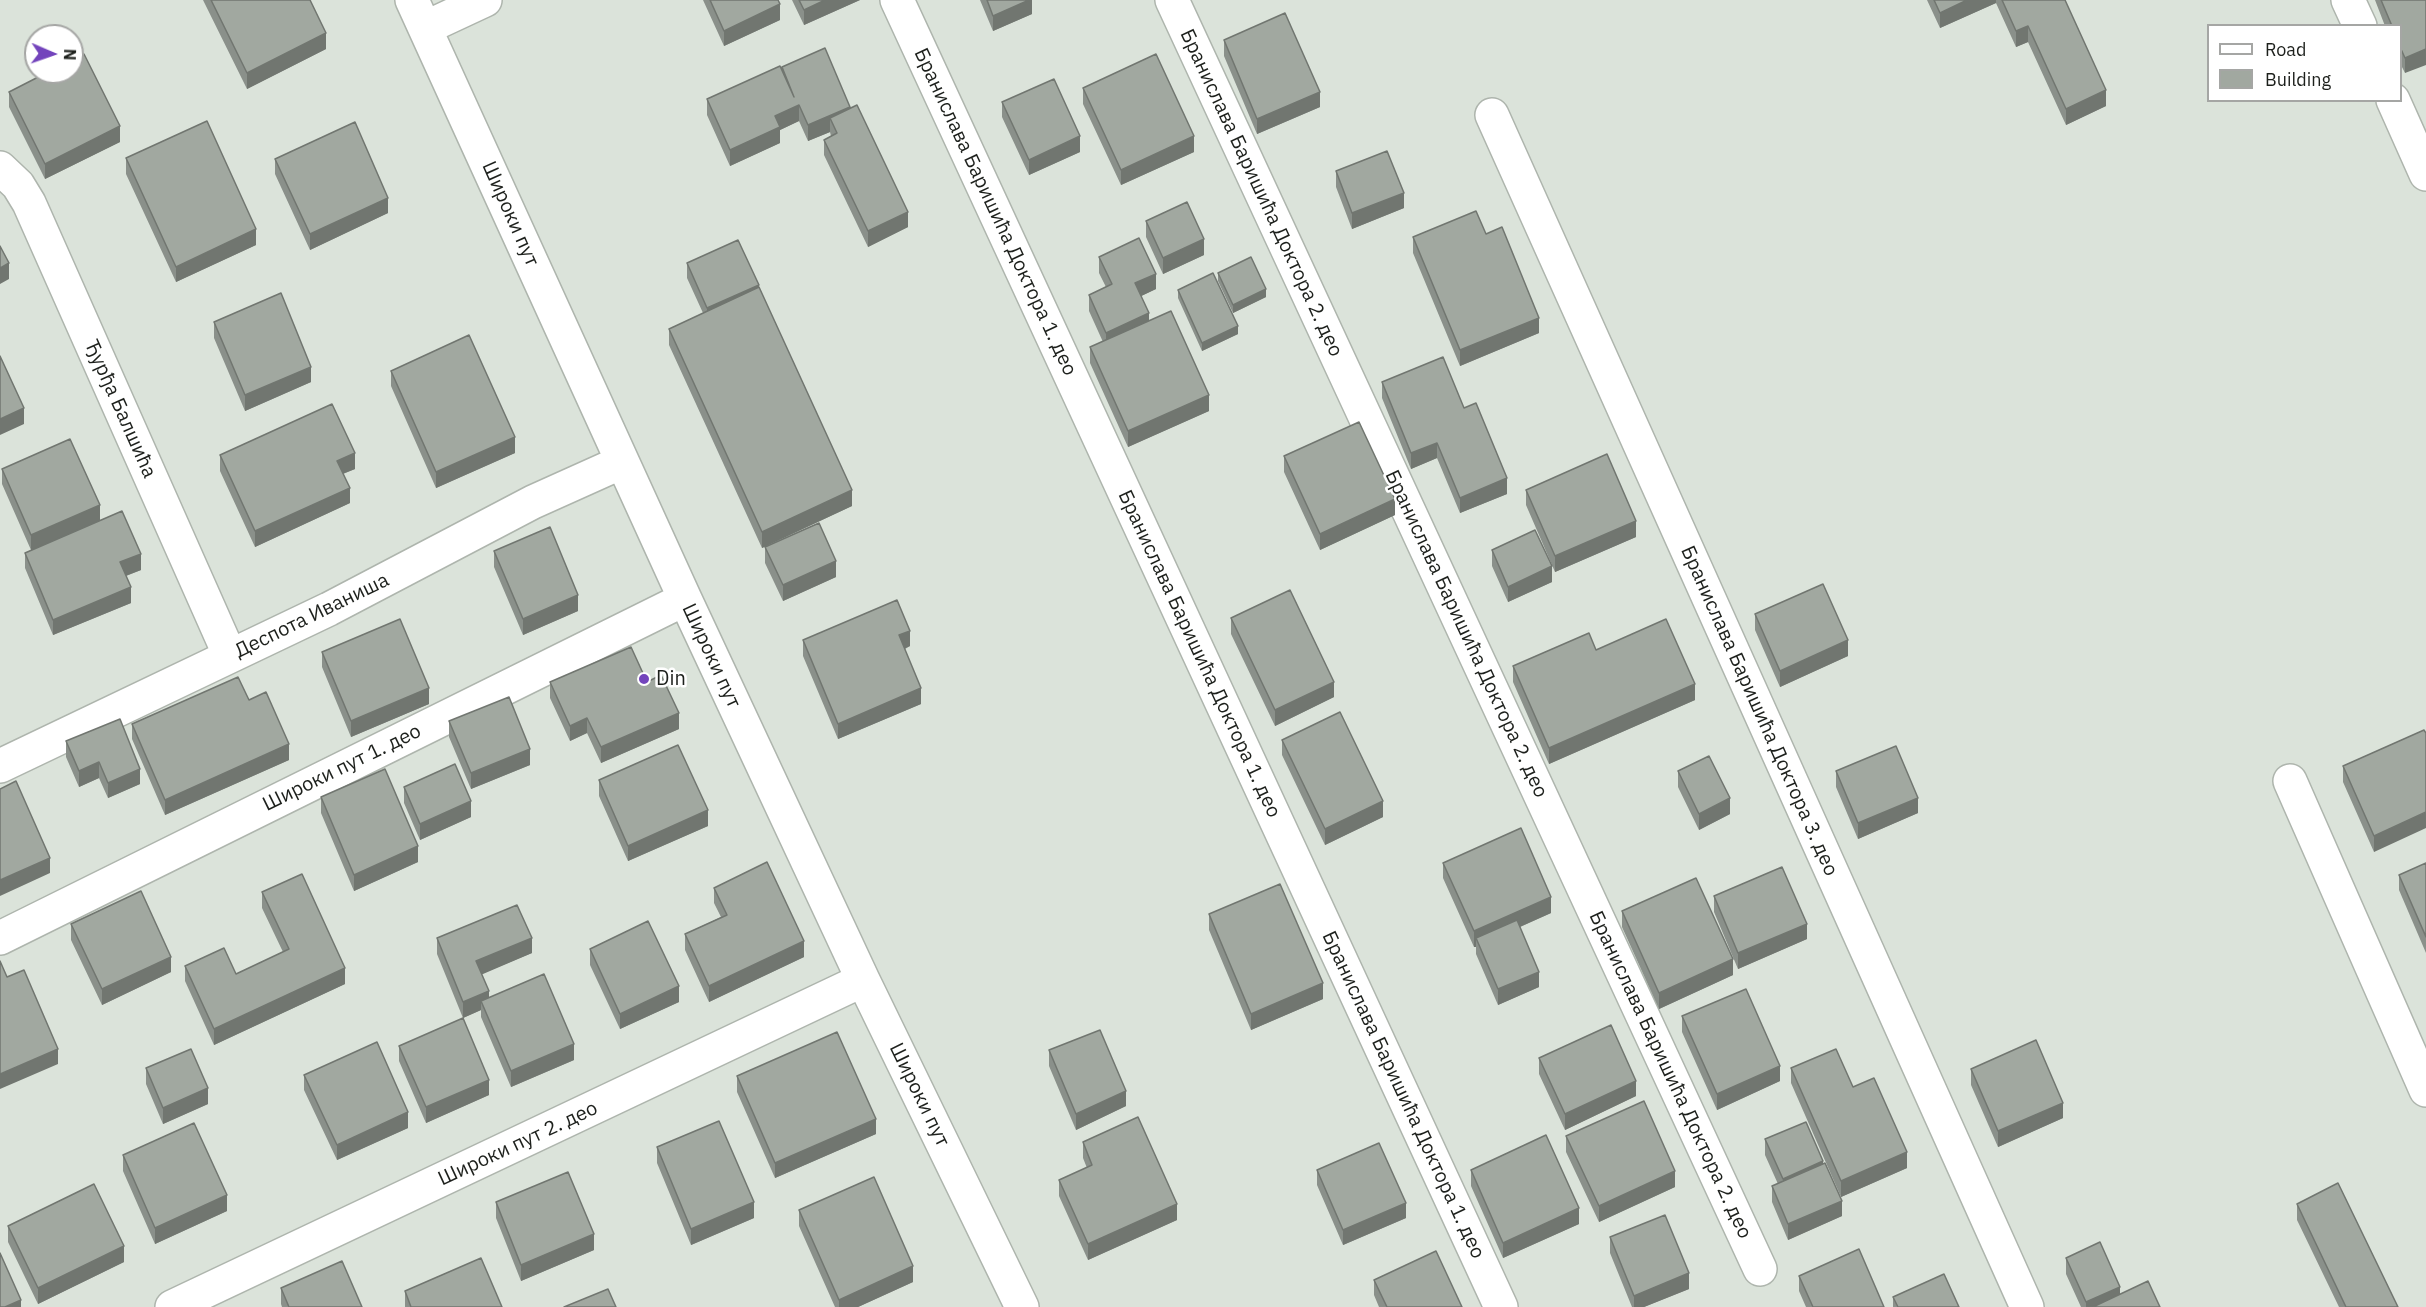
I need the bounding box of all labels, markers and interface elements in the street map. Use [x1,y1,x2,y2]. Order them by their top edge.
north arrow [24,24,84,84]
legend [2207,24,2402,102]
street label: Бранислава Баришића Доктора 2. део [1174,25,1348,361]
text: Road [2265,38,2306,61]
street label: Бранислава Баришића Доктора 1. део [908,44,1082,380]
text: N [60,48,80,61]
text: Building [2265,68,2331,91]
street label: Широки пут [476,158,544,270]
street label: Ђурђа Балшића [79,336,161,482]
street label: Бранислава Баришића Доктора 2. део [1379,466,1553,802]
street label: Бранислава Баришића Доктора 1. део [1112,486,1286,822]
street label: Бранислава Баришића Доктора 3. део [1675,542,1843,880]
street label: Деспота Иваниша [231,568,393,664]
street label: Широки пут [676,600,746,712]
place label: Din [656,667,686,691]
marker: Din [637,672,651,686]
street label: Широки пут 1. део [259,719,425,817]
street label: Бранислава Баришића Доктора 2. део [1583,907,1757,1243]
street label: Бранислава Баришића Доктора 1. део [1316,927,1490,1263]
street label: Широки пут [884,1039,954,1151]
street label: Широки пут 2. део [434,1097,602,1191]

